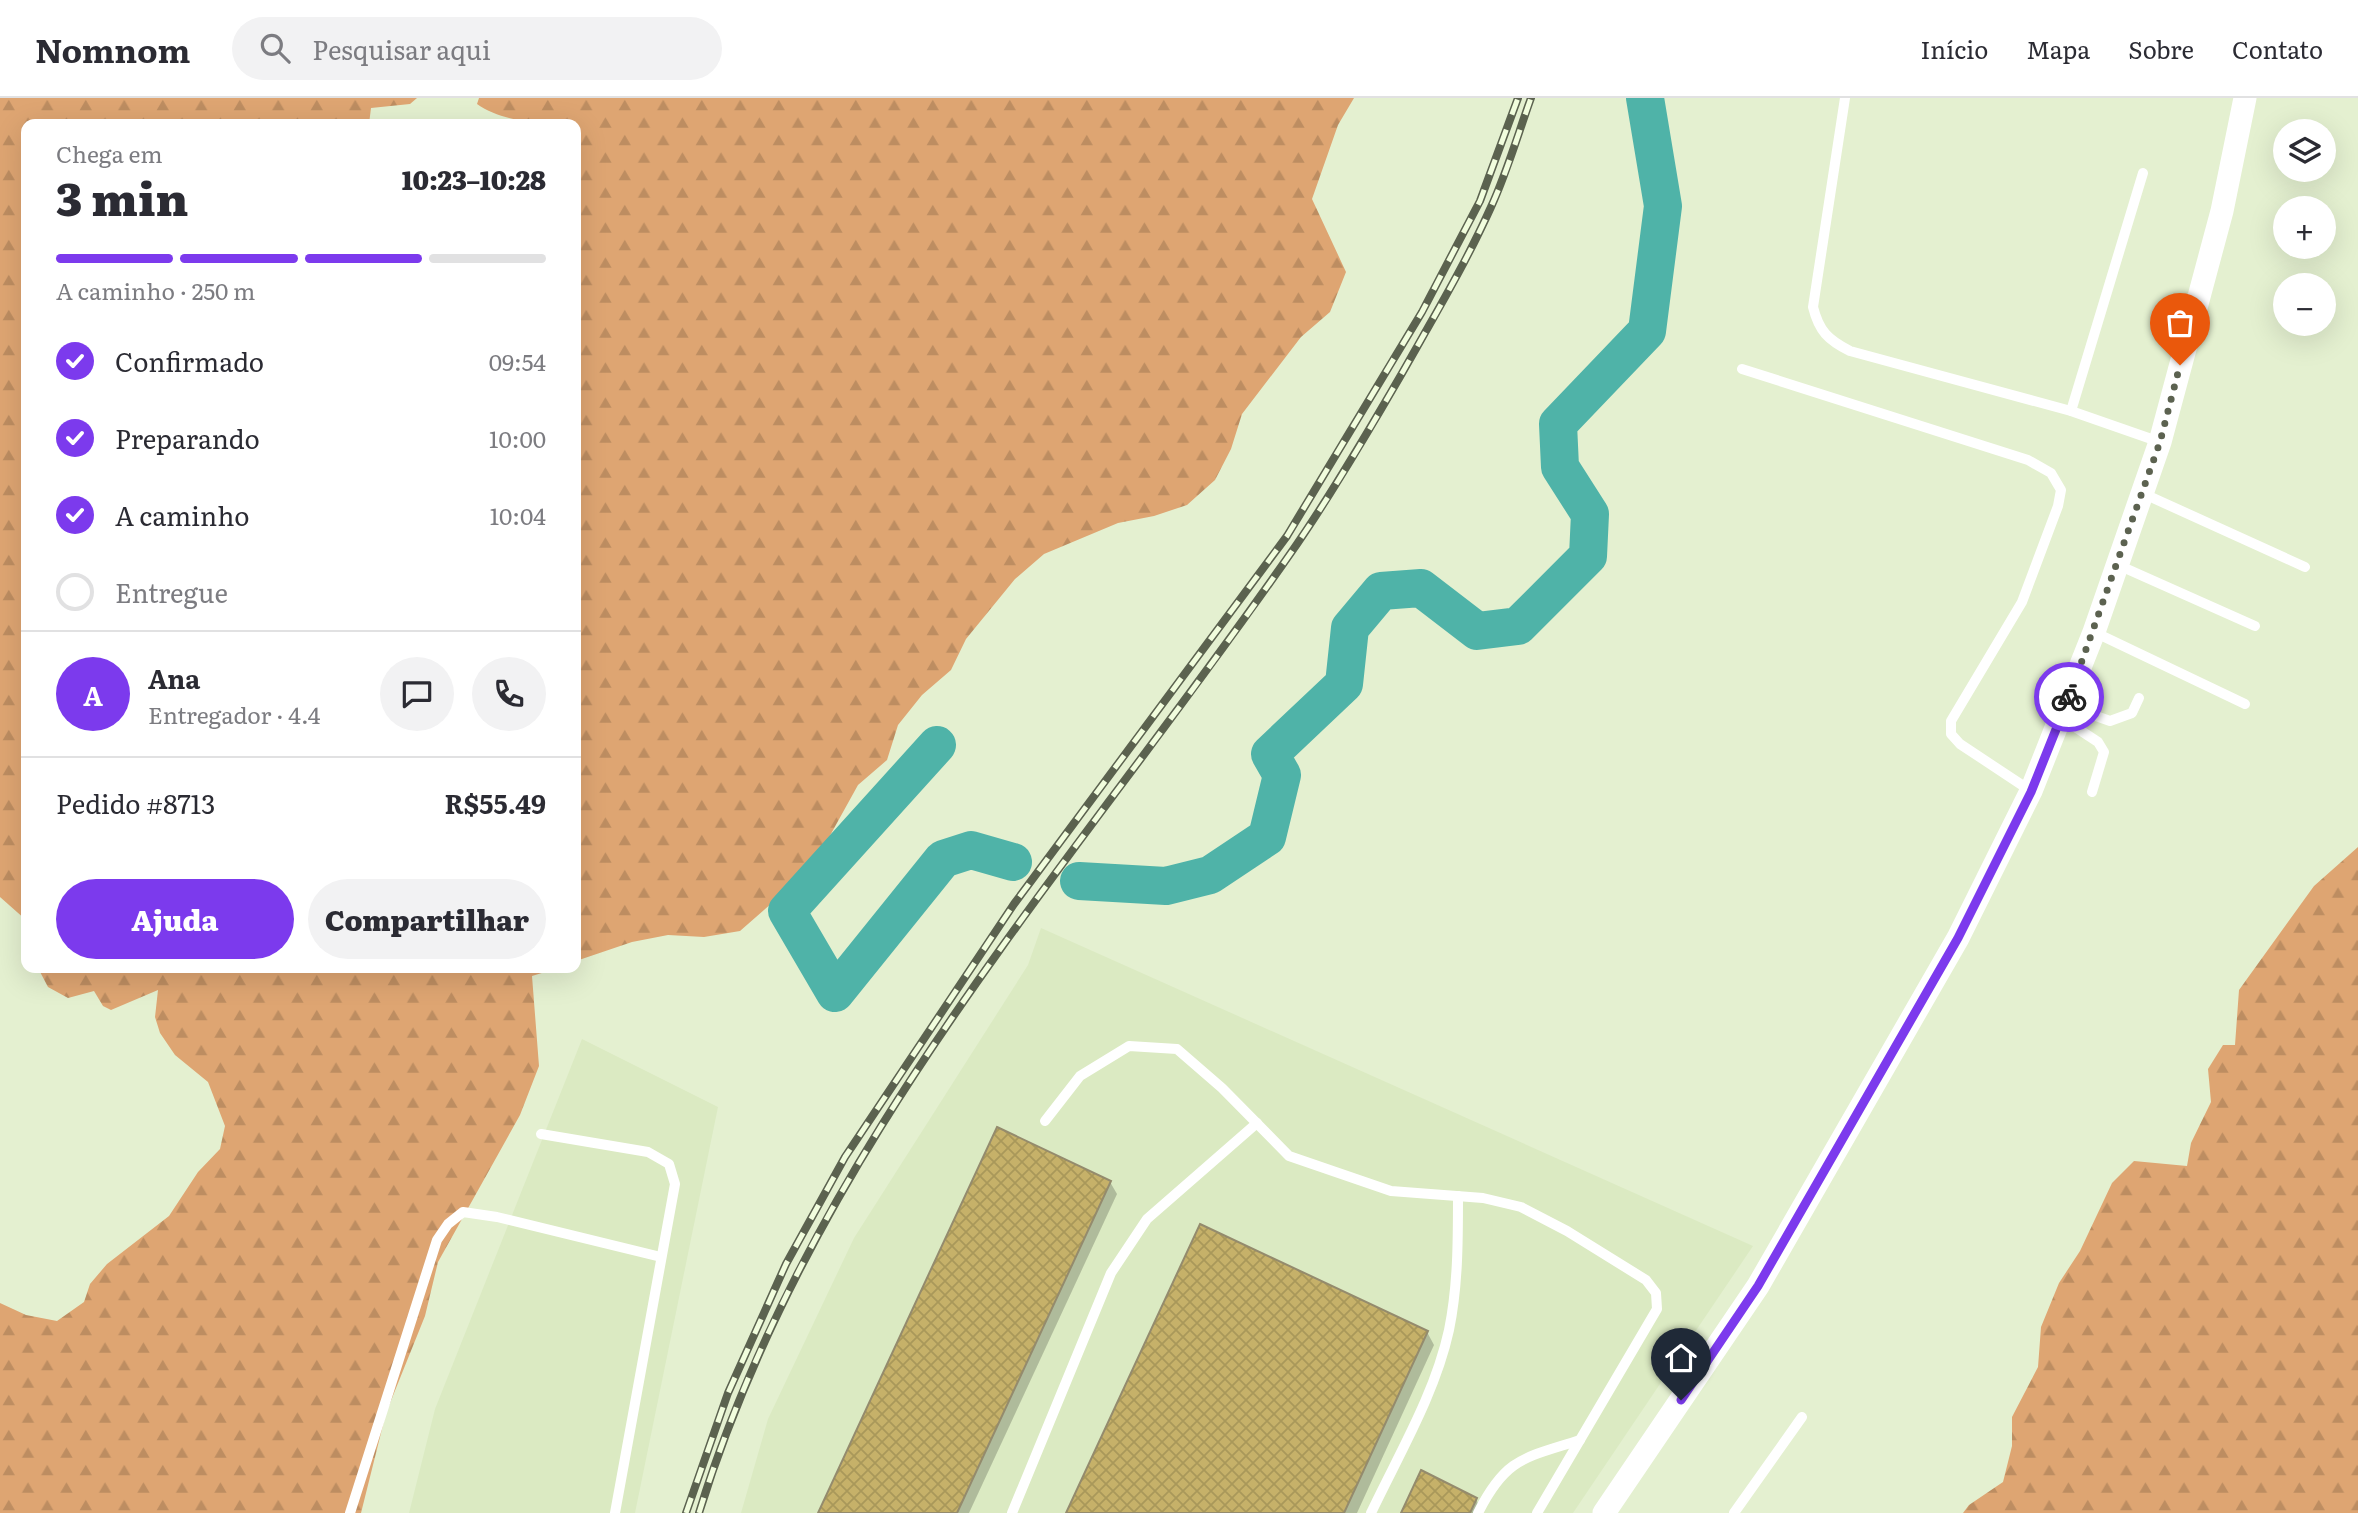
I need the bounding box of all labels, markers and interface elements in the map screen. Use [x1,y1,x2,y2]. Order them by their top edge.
search box [232,17,722,80]
text: Nomnom [35,24,190,73]
icon: search [256,29,294,67]
text: Pesquisar aqui [312,29,491,68]
text: Início [1921,31,1988,66]
text: Mapa [2026,31,2090,66]
text: Sobre [2128,31,2194,66]
text: Contato [2232,31,2323,66]
map controls [2273,119,2336,336]
button: layers [2273,119,2336,182]
text: Chega em [56,136,163,170]
text: 10:23–10:28 [402,159,546,198]
text: 3 min [56,162,188,230]
button: + [2273,196,2336,259]
text: A caminho · 250 m [56,273,255,307]
button: − [2273,273,2336,336]
pin [2150,293,2210,365]
icon: bag [2161,304,2199,342]
text: Confirmado [115,341,264,380]
icon: check [56,342,94,380]
text: 09:54 [489,344,546,378]
text: Preparando [115,418,260,457]
icon: check [56,419,94,457]
text: 10:00 [489,421,546,455]
text: A caminho [115,495,249,534]
icon: check [56,496,94,534]
text: 10:04 [490,498,546,532]
text: Entregue [115,572,228,611]
button: chat [380,657,454,731]
button: phone [472,657,546,731]
text: Ana [148,658,200,697]
courier [2034,662,2104,732]
text: A [83,675,103,714]
icon: bike [2050,678,2088,716]
text: Entregador · 4.4 [148,697,320,731]
text: Pedido #8713 [56,783,215,822]
text: R$55.49 [444,783,546,822]
button: Ajuda [56,879,294,959]
button: Compartilhar [308,879,546,959]
pin [1651,1328,1711,1400]
icon: home [1662,1339,1700,1377]

